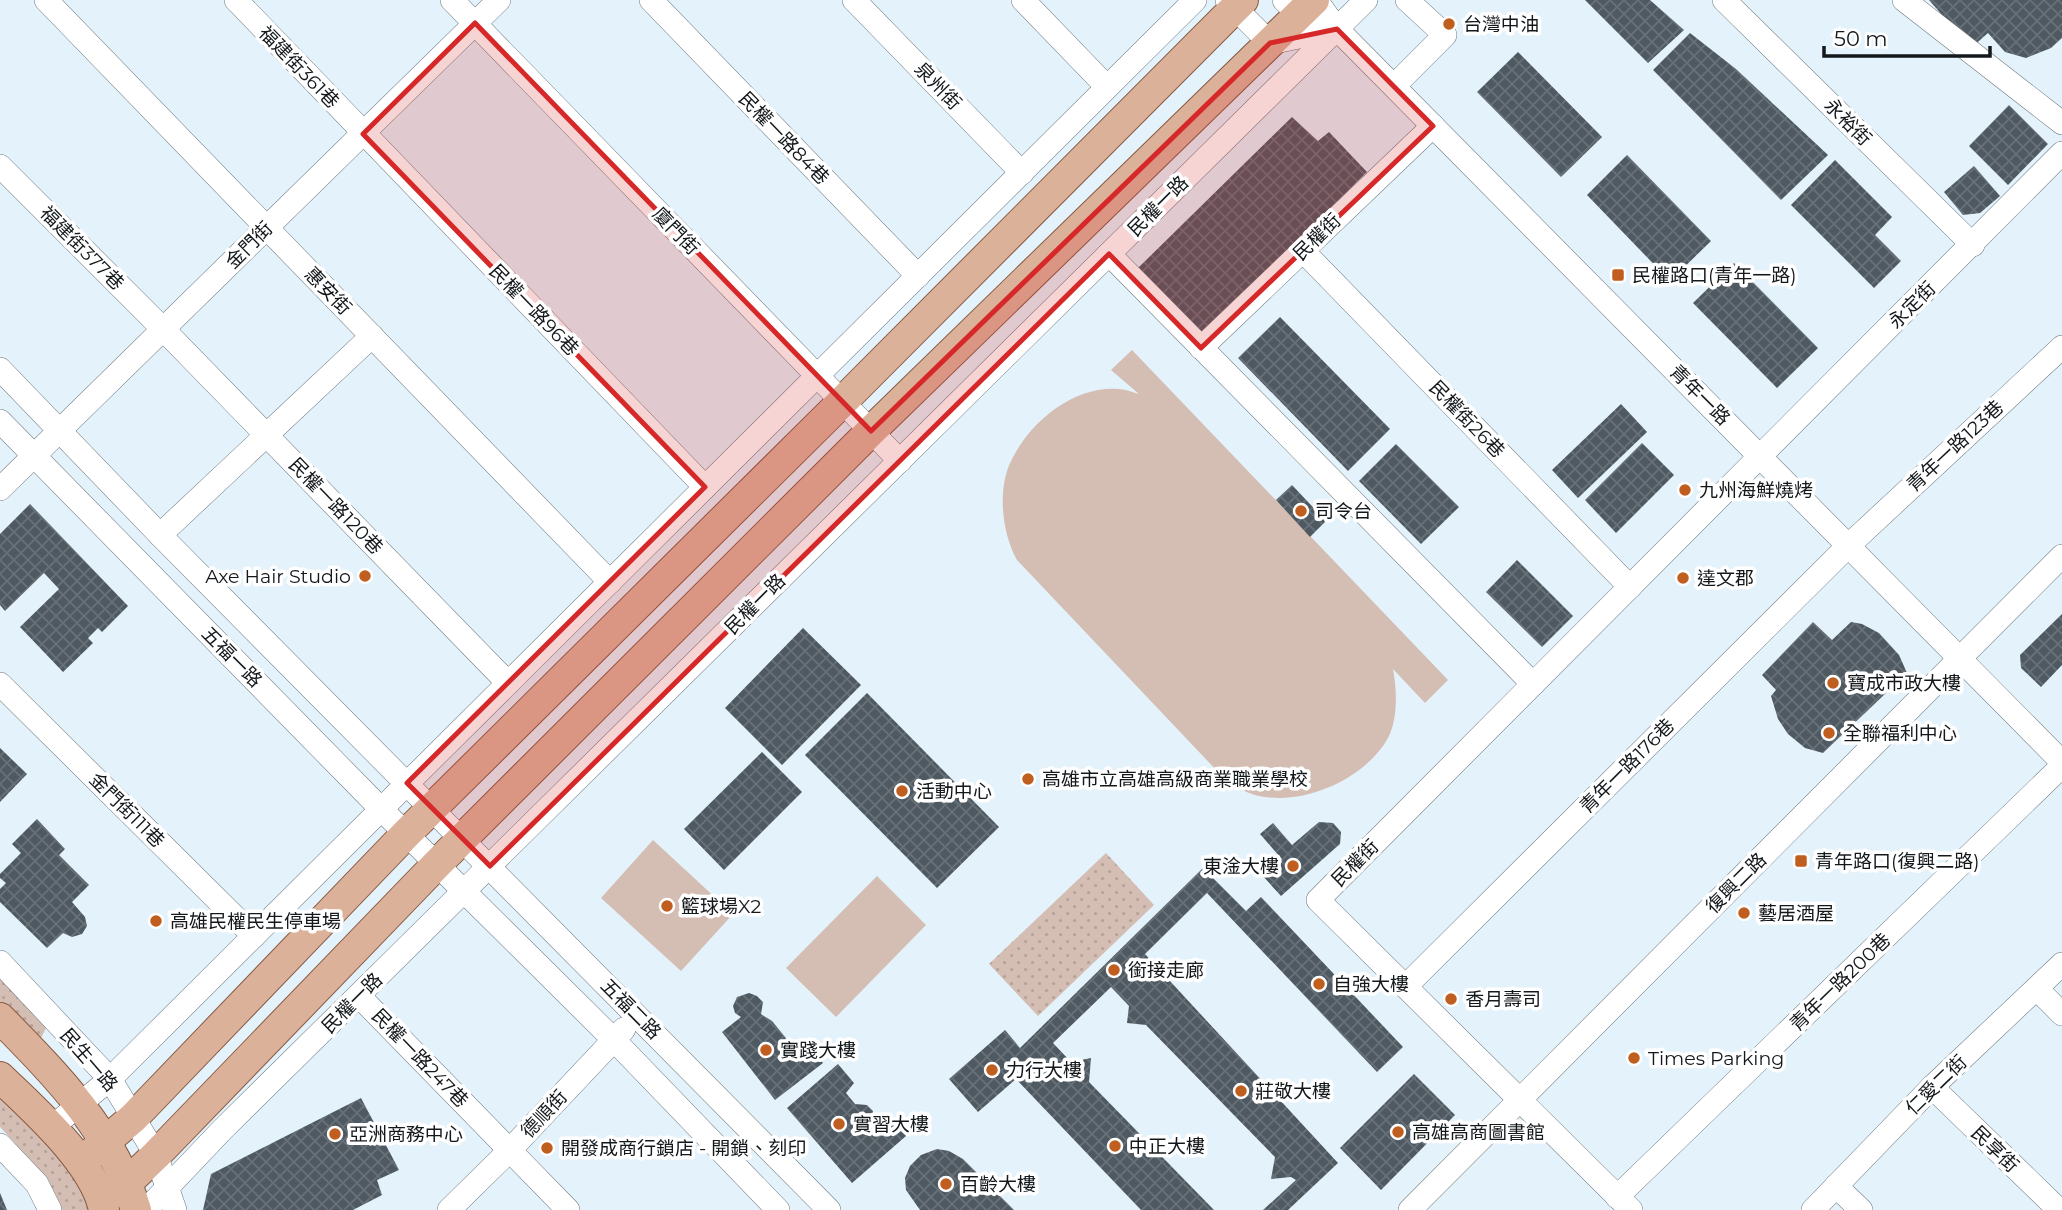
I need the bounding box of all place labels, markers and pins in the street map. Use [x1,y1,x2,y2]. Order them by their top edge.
place label: 台灣中油 [1463,13,1539,36]
marker: 台灣中油 [1441,16,1457,32]
place label: 民權路口(青年一路) [1632,264,1797,287]
marker: 民權路口(青年一路) [1610,267,1626,283]
place label: 九州海鮮燒烤 [1699,479,1813,502]
marker: 九州海鮮燒烤 [1677,482,1693,498]
place label: 司令台 [1315,500,1372,523]
marker: 司令台 [1293,503,1309,519]
place label: Axe Hair Studio [205,565,351,588]
place label: 達文郡 [1697,567,1754,590]
marker: Axe Hair Studio [357,568,373,584]
marker: 達文郡 [1675,570,1691,586]
place label: 寶成市政大樓 [1847,672,1961,695]
marker: 寶成市政大樓 [1825,675,1841,691]
place label: 全聯福利中心 [1843,722,1957,745]
marker: 全聯福利中心 [1821,725,1837,741]
place label: 高雄市立高雄高級商業職業學校 [1042,768,1308,791]
marker: 高雄市立高雄高級商業職業學校 [1020,771,1036,787]
place label: 活動中心 [916,780,992,803]
marker: 活動中心 [894,783,910,799]
place label: 青年路口(復興二路) [1815,850,1980,873]
marker: 青年路口(復興二路) [1793,853,1809,869]
place label: 東淦大樓 [1203,855,1279,878]
marker: 東淦大樓 [1285,858,1301,874]
place label: 籃球場X2 [681,895,761,918]
marker: 籃球場X2 [659,898,675,914]
place label: 藝居酒屋 [1758,902,1834,925]
marker: 藝居酒屋 [1736,905,1752,921]
place label: 高雄民權民生停車場 [170,910,341,933]
marker: 高雄民權民生停車場 [148,913,164,929]
place label: 銜接走廊 [1128,959,1204,982]
marker: 銜接走廊 [1106,962,1122,978]
place label: 自強大樓 [1333,973,1409,996]
marker: 自強大樓 [1311,976,1327,992]
place label: 香月壽司 [1465,988,1541,1011]
marker: 香月壽司 [1443,991,1459,1007]
place label: 實踐大樓 [780,1039,856,1062]
marker: 實踐大樓 [758,1042,774,1058]
place label: Times Parking [1648,1047,1784,1070]
marker: Times Parking [1626,1050,1642,1066]
place label: 力行大樓 [1006,1059,1082,1082]
marker: 力行大樓 [984,1062,1000,1078]
place label: 莊敬大樓 [1255,1080,1331,1103]
marker: 莊敬大樓 [1233,1083,1249,1099]
place label: 實習大樓 [853,1113,929,1136]
marker: 實習大樓 [831,1116,847,1132]
place label: 高雄高商圖書館 [1412,1121,1545,1144]
place label: 亞洲商務中心 [349,1123,463,1146]
marker: 高雄高商圖書館 [1390,1124,1406,1140]
marker: 亞洲商務中心 [327,1126,343,1142]
place label: 中正大樓 [1129,1135,1205,1158]
place label: 開發成商行鎖店 - 開鎖、刻印 [561,1137,806,1160]
marker: 中正大樓 [1107,1138,1123,1154]
marker: 開發成商行鎖店 - 開鎖、刻印 [539,1140,555,1156]
place label: 百齡大樓 [960,1173,1036,1196]
marker: 百齡大樓 [938,1176,954,1192]

